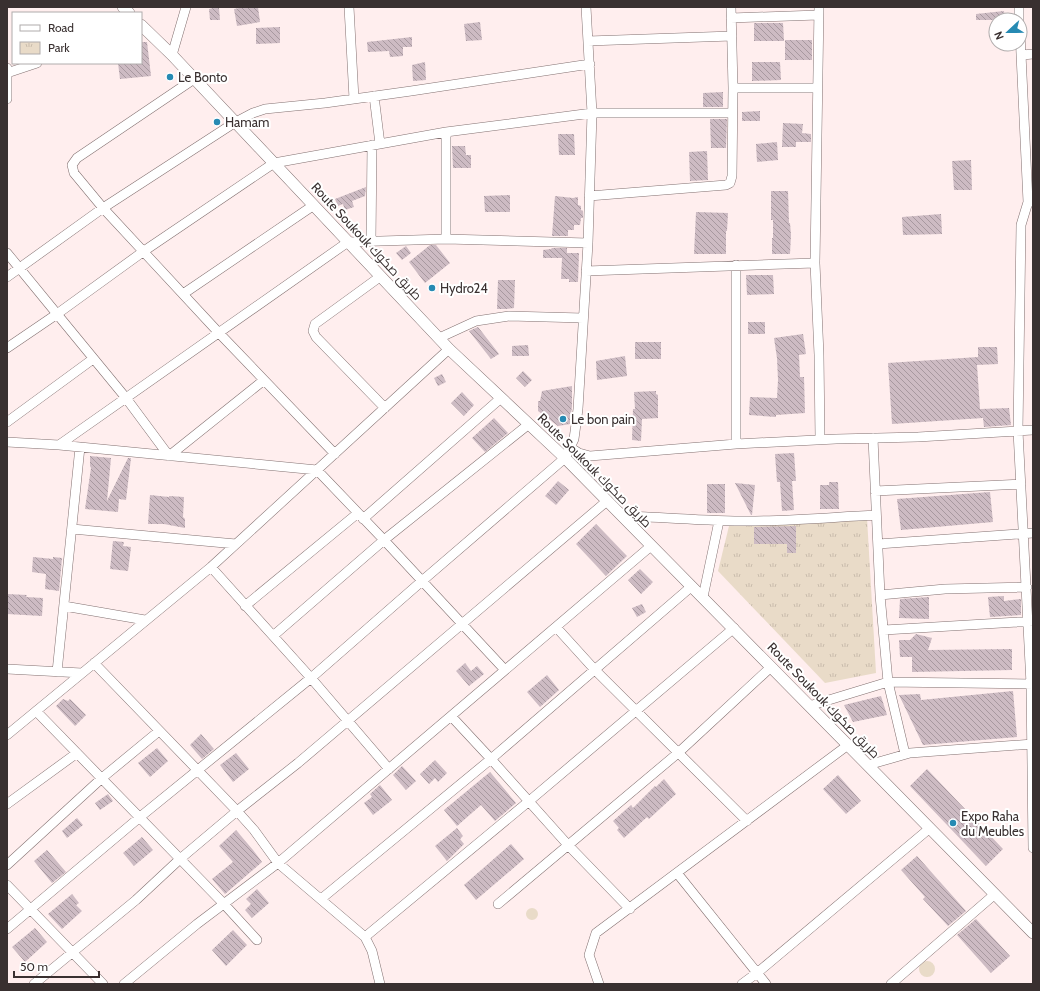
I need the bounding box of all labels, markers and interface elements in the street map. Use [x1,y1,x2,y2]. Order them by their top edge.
legend [12,12,142,64]
north arrow [988,12,1028,52]
text: Road [48,20,74,35]
text: N [991,30,1007,42]
text: Park [48,40,70,55]
place label: Le Bonto [178,69,228,85]
marker: Le Bonto [165,72,175,82]
place label: Hamam [225,114,269,130]
marker: Hamam [212,117,222,127]
street label: Route Soukouk طريق صكوك [308,179,426,303]
place label: Hydro24 [440,280,488,296]
marker: Hydro24 [427,283,437,293]
street label: Route Soukouk طريق صكوك [535,410,655,530]
place label: Le bon pain [571,411,635,427]
marker: Le bon pain [558,414,568,424]
street label: Route Soukouk طريق صكوك [764,639,884,761]
place label: Expo Raha du Meubles [961,808,1025,839]
marker: Expo Raha du Meubles [948,818,958,828]
scale bar [14,953,99,979]
text: 50 m [20,959,48,974]

